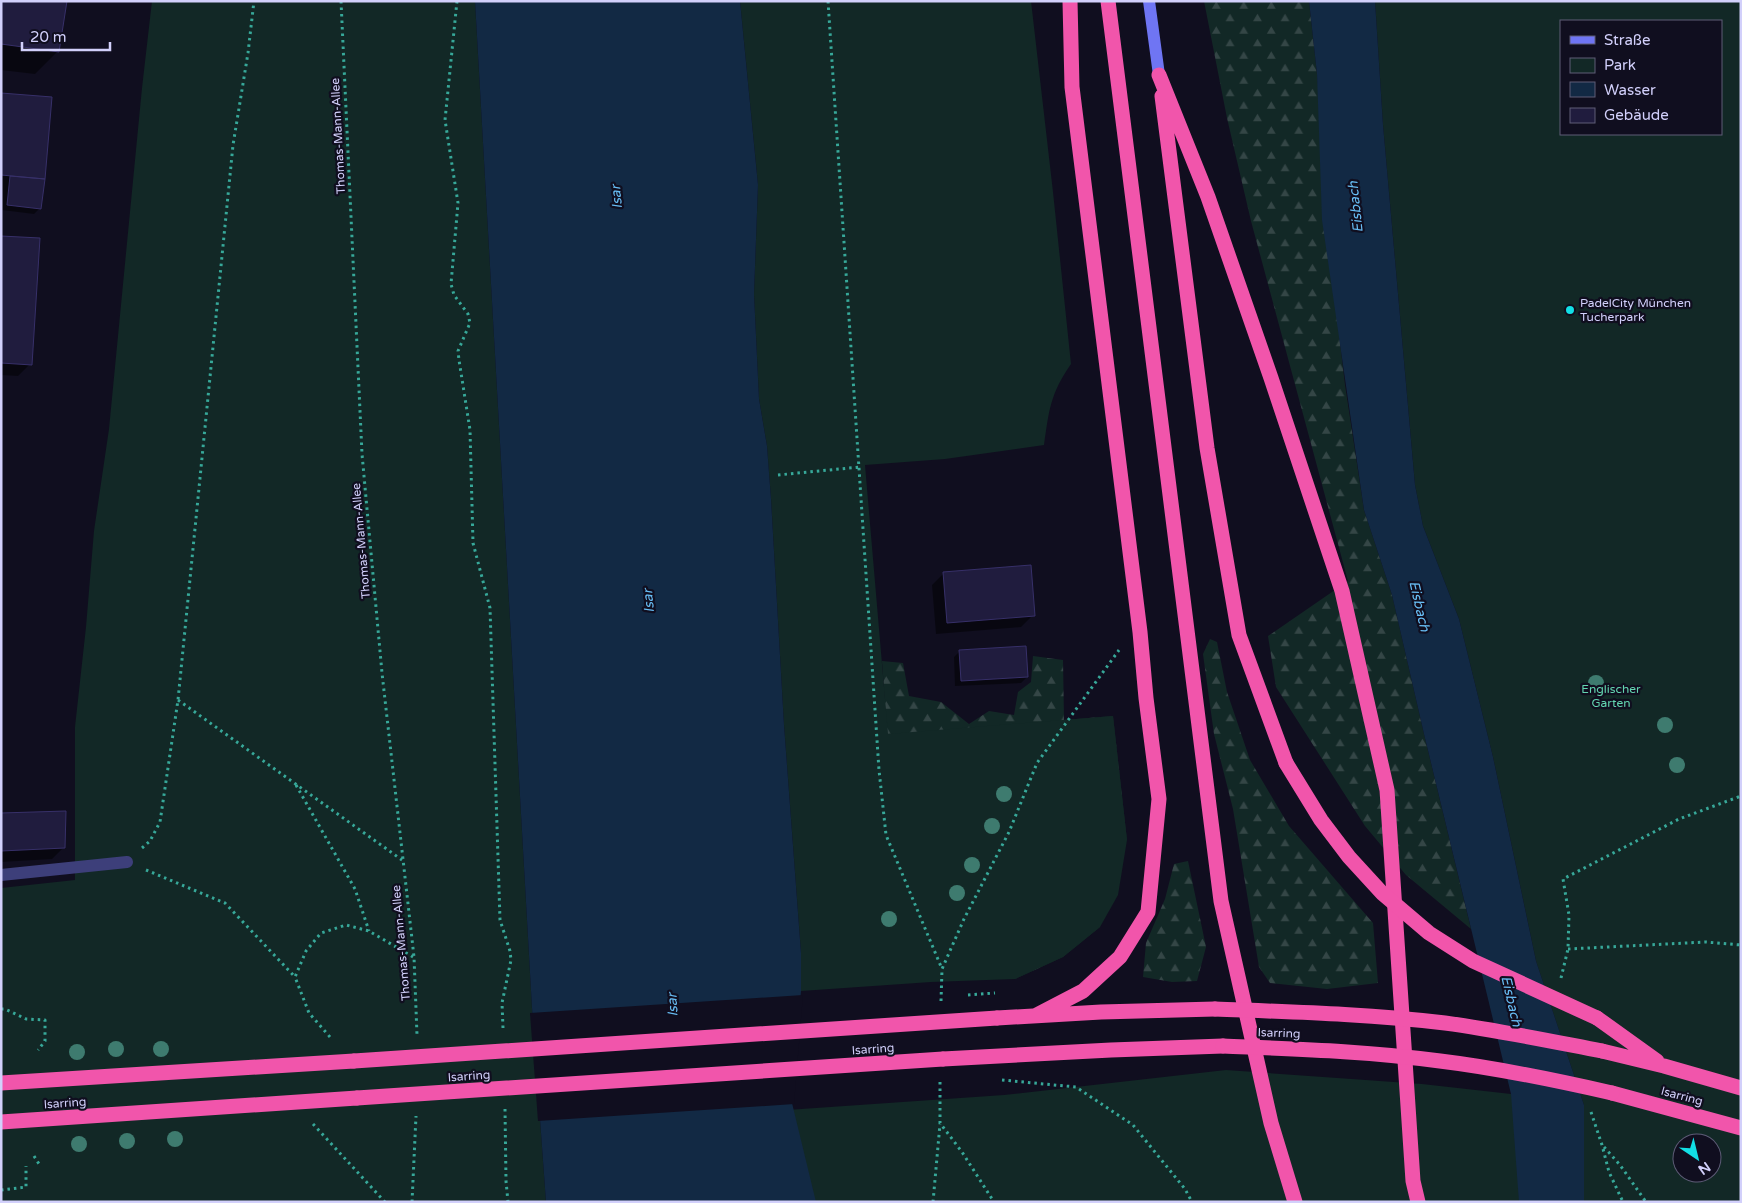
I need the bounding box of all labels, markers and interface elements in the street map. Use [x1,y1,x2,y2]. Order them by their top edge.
scale bar [22,20,110,52]
legend [1560,20,1722,135]
text: 20 m [30,28,67,46]
text: Straße [1604,31,1650,49]
text: Park [1604,56,1636,74]
street label: Thomas-Mann-Allee [328,77,348,194]
text: Wasser [1604,81,1656,99]
text: Gebäude [1604,106,1669,124]
water label: Eisbach [1344,180,1367,234]
water label: Isar [607,183,626,210]
place label: PadelCity München Tucherpark [1580,296,1691,324]
marker: PadelCity München Tucherpark [1564,304,1576,316]
street label: Thomas-Mann-Allee [349,482,373,600]
water label: Eisbach [1405,579,1434,634]
water label: Isar [639,587,658,614]
park label: Englischer Garten [1581,682,1641,710]
street label: Thomas-Mann-Allee [389,884,413,1002]
water label: Eisbach [1497,974,1526,1029]
water label: Isar [663,991,682,1017]
street label: Isarring [1257,1025,1301,1041]
street label: Isarring [851,1041,895,1057]
street label: Isarring [447,1068,491,1084]
street label: Isarring [1659,1084,1705,1108]
street label: Isarring [43,1095,87,1111]
north arrow [1672,1133,1722,1183]
text: N [1695,1158,1714,1178]

